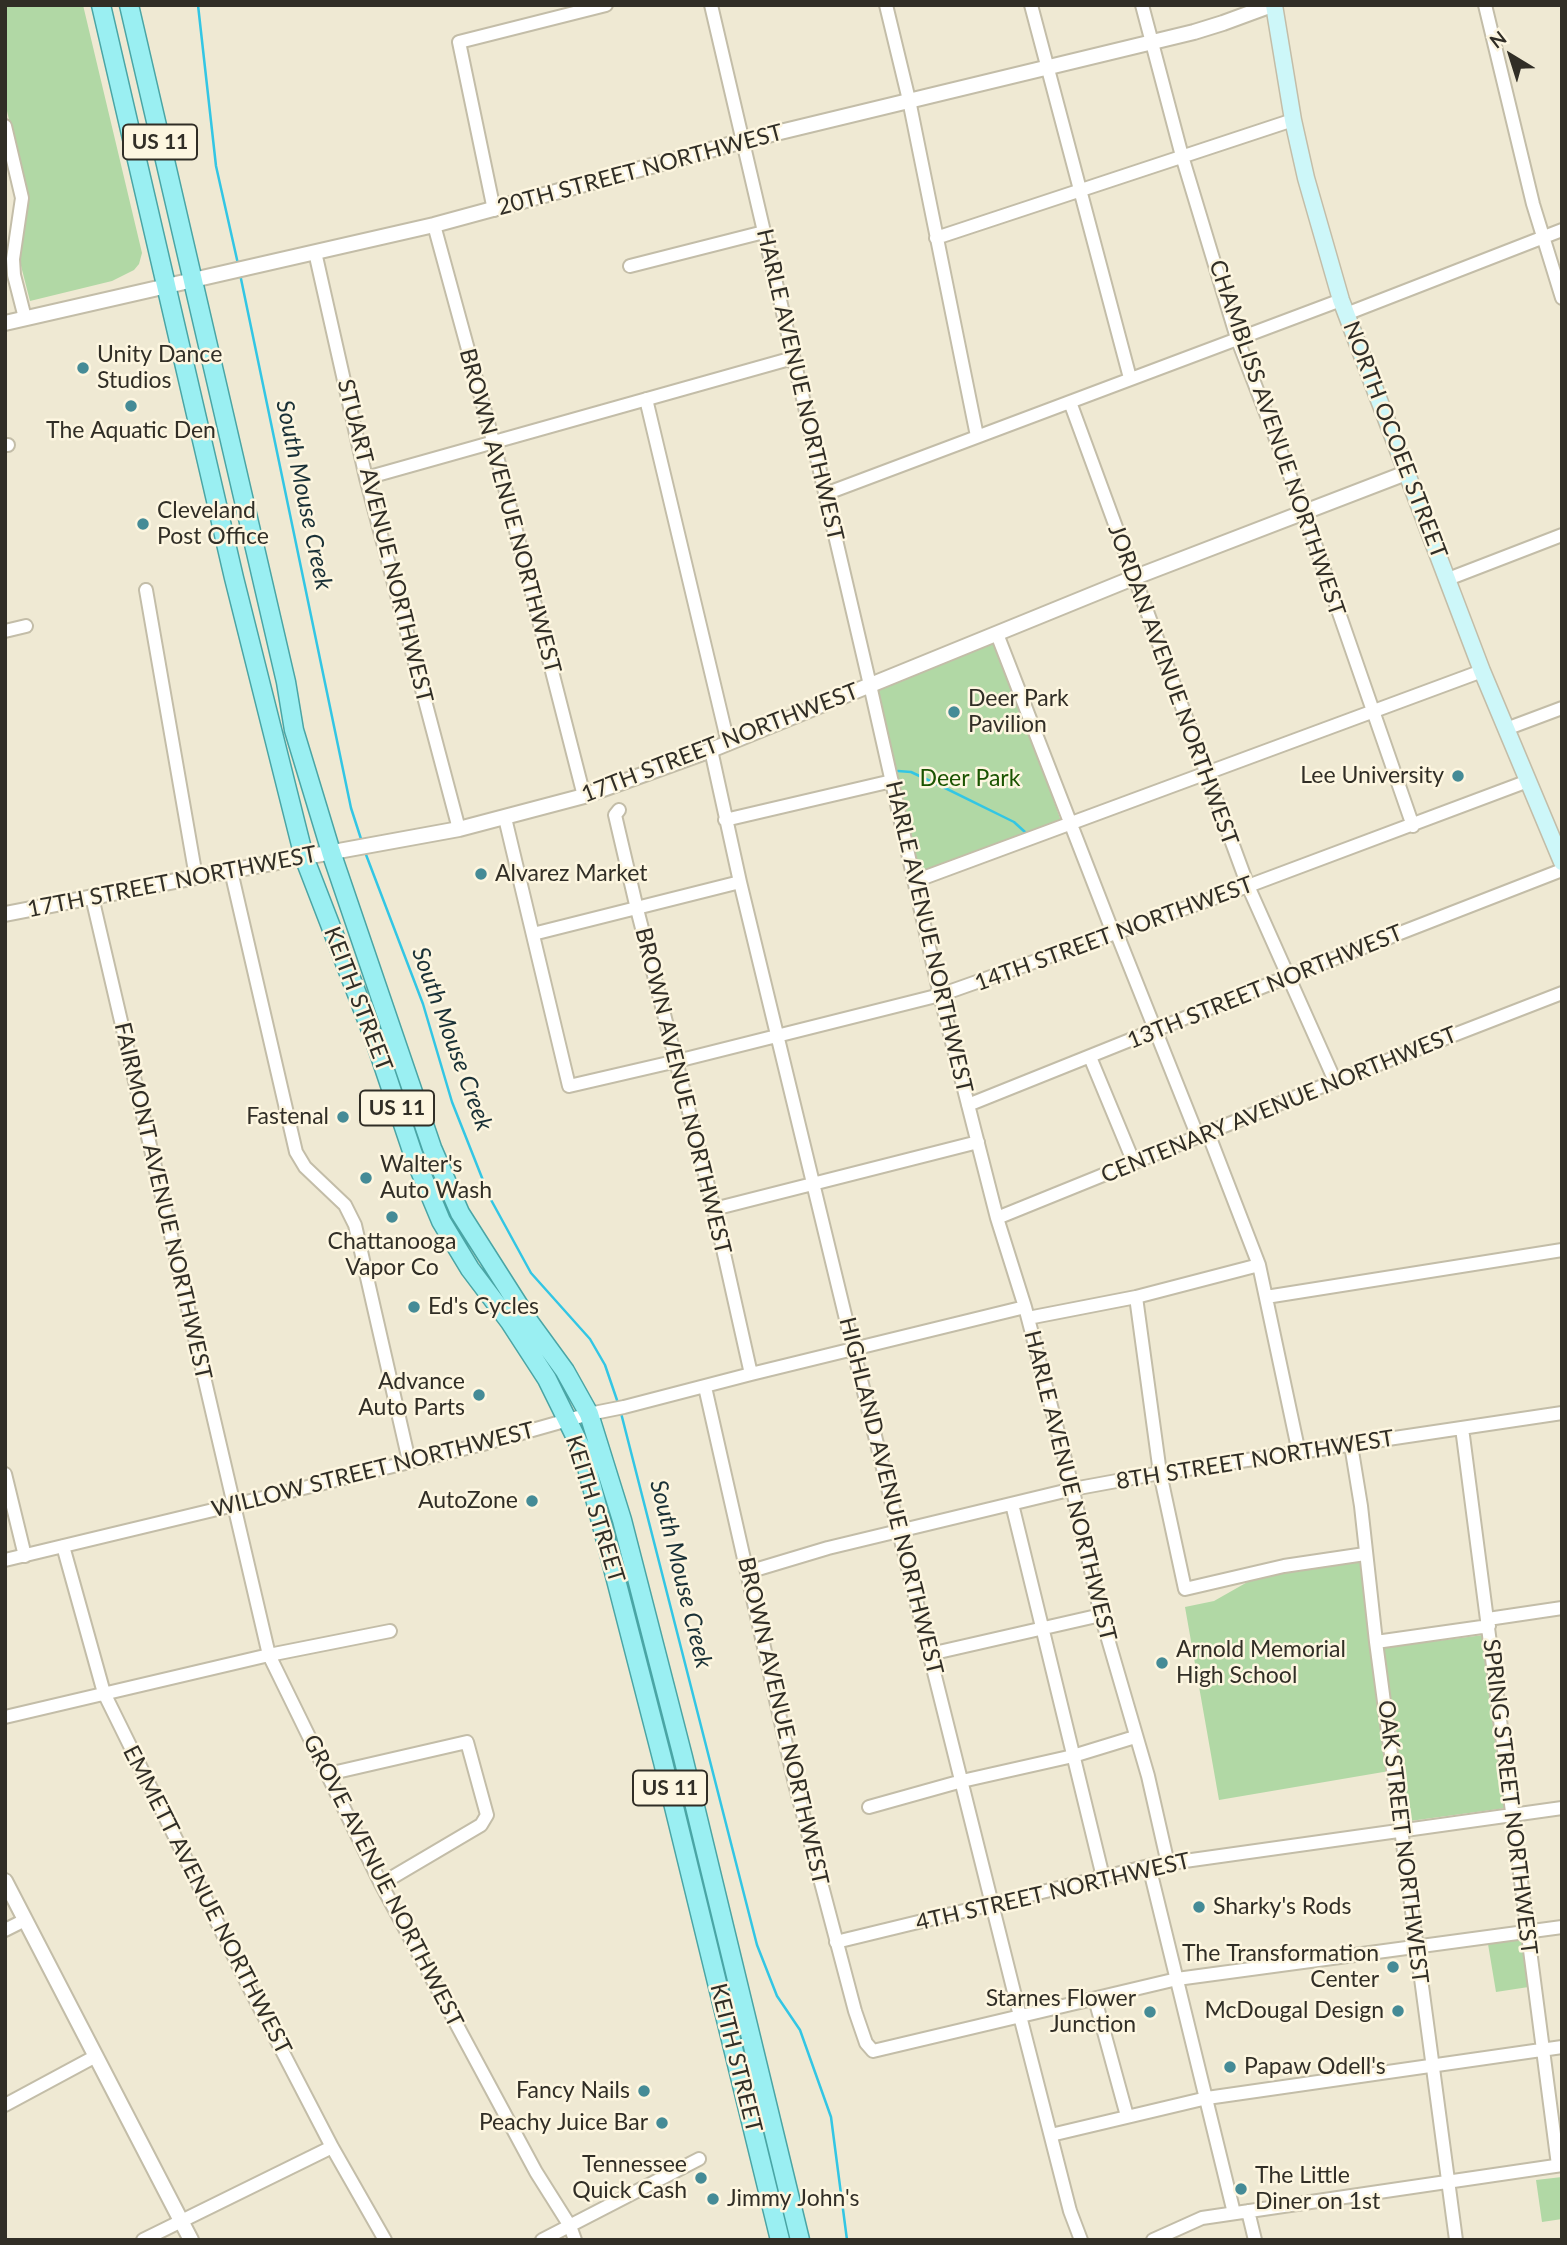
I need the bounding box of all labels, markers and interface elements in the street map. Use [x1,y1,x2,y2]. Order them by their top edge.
north arrow [1476,21,1546,91]
text: N [1485,25,1511,53]
street label: 20TH STREET NORTHWEST [494,119,786,221]
road number: US 11 [123,124,197,160]
street label: HARLE AVENUE NORTHWEST [751,226,849,544]
street label: CHAMBLISS AVENUE NORTHWEST [1203,256,1351,620]
street label: NORTH OCOEE STREET [1337,318,1453,562]
place label: Unity Dance Studios [97,341,222,395]
street label: BROWN AVENUE NORTHWEST [453,345,567,677]
marker: Unity Dance Studios [75,360,91,376]
street label: STUART AVENUE NORTHWEST [331,376,439,706]
marker: The Aquatic Den [123,398,139,414]
water label: South Mouse Creek [270,398,338,592]
place label: The Aquatic Den [46,417,216,445]
place label: Cleveland Post Office [157,497,269,551]
marker: Cleveland Post Office [135,516,151,532]
street label: JORDAN AVENUE NORTHWEST [1102,521,1244,849]
street label: 17TH STREET NORTHWEST [578,677,862,809]
place label: Deer Park Pavilion [968,685,1069,739]
marker: Deer Park Pavilion [946,704,962,720]
place label: Lee University [1300,762,1444,790]
park label: Deer Park [920,765,1020,793]
marker: Lee University [1450,768,1466,784]
street label: HARLE AVENUE NORTHWEST [880,778,978,1096]
street label: 17TH STREET NORTHWEST [25,840,319,924]
place label: Alvarez Market [495,860,647,888]
marker: Alvarez Market [473,866,489,882]
street label: 14TH STREET NORTHWEST [971,871,1257,997]
street label: 13TH STREET NORTHWEST [1123,919,1407,1055]
street label: KEITH STREET [318,923,398,1075]
street label: BROWN AVENUE NORTHWEST [629,925,737,1257]
water label: South Mouse Creek [405,943,499,1135]
street label: FAIRMONT AVENUE NORTHWEST [108,1020,218,1382]
street label: CENTENARY AVENUE NORTHWEST [1097,1021,1461,1189]
road number: US 11 [360,1090,434,1126]
place label: Fastenal [246,1103,329,1131]
marker: Fastenal [335,1109,351,1125]
place label: Walter's Auto Wash [380,1151,492,1205]
marker: Walter's Auto Wash [358,1170,374,1186]
marker: Chattanooga Vapor Co [384,1209,400,1225]
place label: Chattanooga Vapor Co [328,1228,456,1282]
place label: Ed's Cycles [428,1293,539,1321]
marker: Ed's Cycles [406,1299,422,1315]
street label: HIGHLAND AVENUE NORTHWEST [833,1314,949,1678]
street label: HARLE AVENUE NORTHWEST [1018,1328,1122,1644]
place label: Advance Auto Parts [358,1368,465,1422]
marker: Advance Auto Parts [471,1387,487,1403]
street label: WILLOW STREET NORTHWEST [209,1416,537,1524]
street label: 8TH STREET NORTHWEST [1114,1424,1396,1496]
street label: KEITH STREET [559,1432,631,1586]
water label: South Mouse Creek [644,1477,718,1671]
place label: AutoZone [418,1487,518,1515]
marker: AutoZone [524,1493,540,1509]
street label: BROWN AVENUE NORTHWEST [732,1554,834,1888]
place label: Arnold Memorial High School [1176,1636,1346,1690]
street label: SPRING STREET NORTHWEST [1477,1637,1543,1957]
marker: Arnold Memorial High School [1154,1655,1170,1671]
street label: OAK STREET NORTHWEST [1372,1699,1434,1985]
street label: GROVE AVENUE NORTHWEST [297,1730,469,2032]
street label: EMMETT AVENUE NORTHWEST [117,1741,297,2059]
road number: US 11 [633,1770,707,1806]
street label: 4TH STREET NORTHWEST [913,1847,1193,1937]
place label: Sharky's Rods [1213,1893,1351,1921]
marker: Sharky's Rods [1191,1899,1207,1915]
place label: The Transformation Center [1182,1940,1379,1994]
marker: The Transformation Center [1385,1959,1401,1975]
street label: KEITH STREET [704,1981,768,2135]
place label: Starnes Flower Junction [986,1985,1136,2039]
place label: McDougal Design [1204,1997,1384,2025]
marker: McDougal Design [1390,2003,1406,2019]
marker: Starnes Flower Junction [1142,2004,1158,2020]
place label: Papaw Odell's [1244,2053,1386,2081]
marker: Papaw Odell's [1222,2059,1238,2075]
place label: Fancy Nails [516,2077,630,2105]
marker: Fancy Nails [636,2083,652,2099]
place label: Peachy Juice Bar [479,2109,648,2137]
marker: Peachy Juice Bar [654,2115,670,2131]
place label: Tennessee Quick Cash [572,2151,687,2205]
place label: The Little Diner on 1st [1255,2162,1380,2216]
marker: Tennessee Quick Cash [693,2170,709,2186]
marker: The Little Diner on 1st [1233,2181,1249,2197]
place label: Jimmy John's [727,2185,860,2213]
marker: Jimmy John's [705,2191,721,2207]

